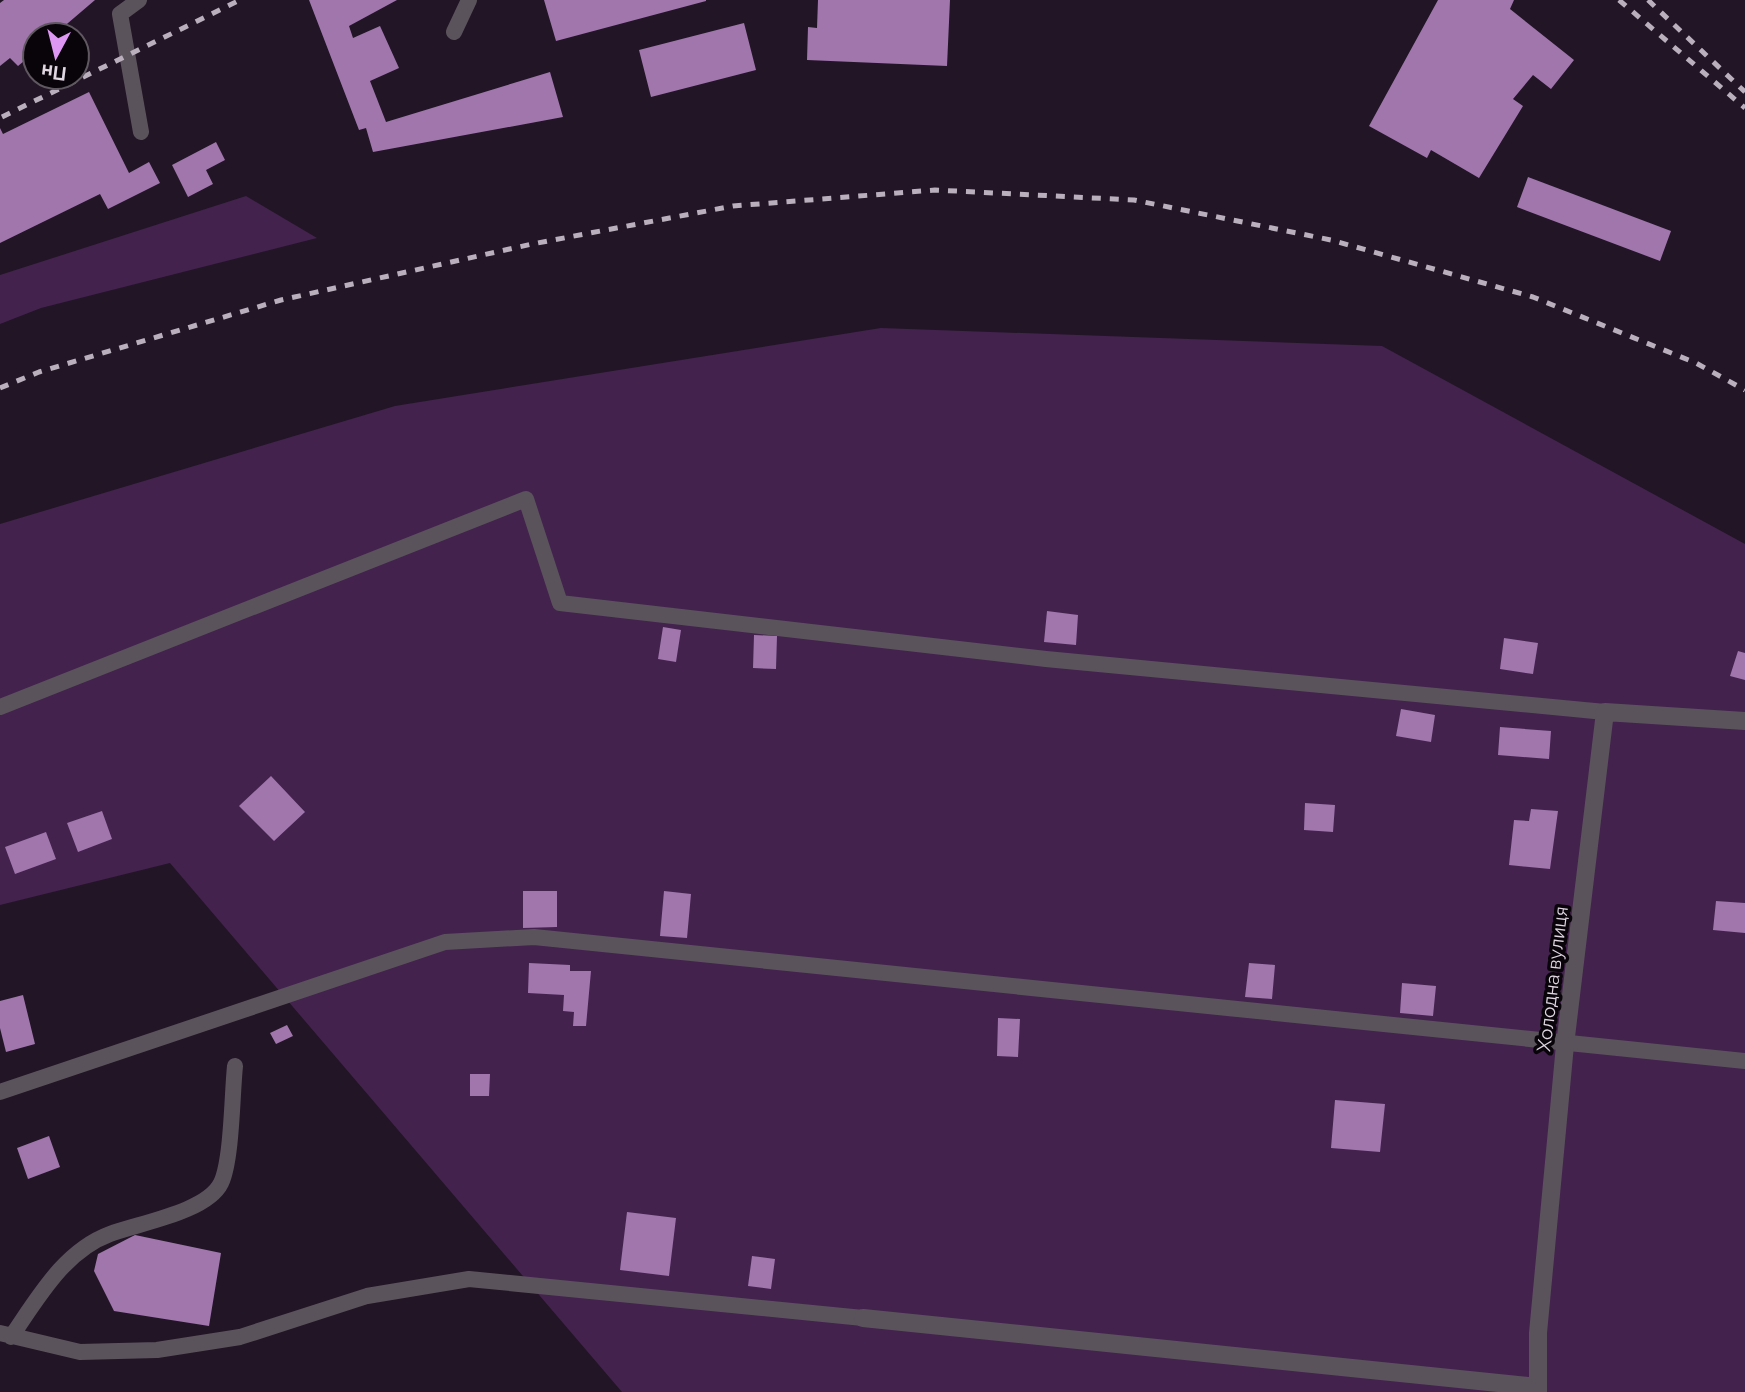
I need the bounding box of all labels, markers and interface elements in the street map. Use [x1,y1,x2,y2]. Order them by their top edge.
north arrow [21,21,91,91]
text: Пн [40,60,68,85]
street label: Холодна вулиця [1532,905,1572,1053]

